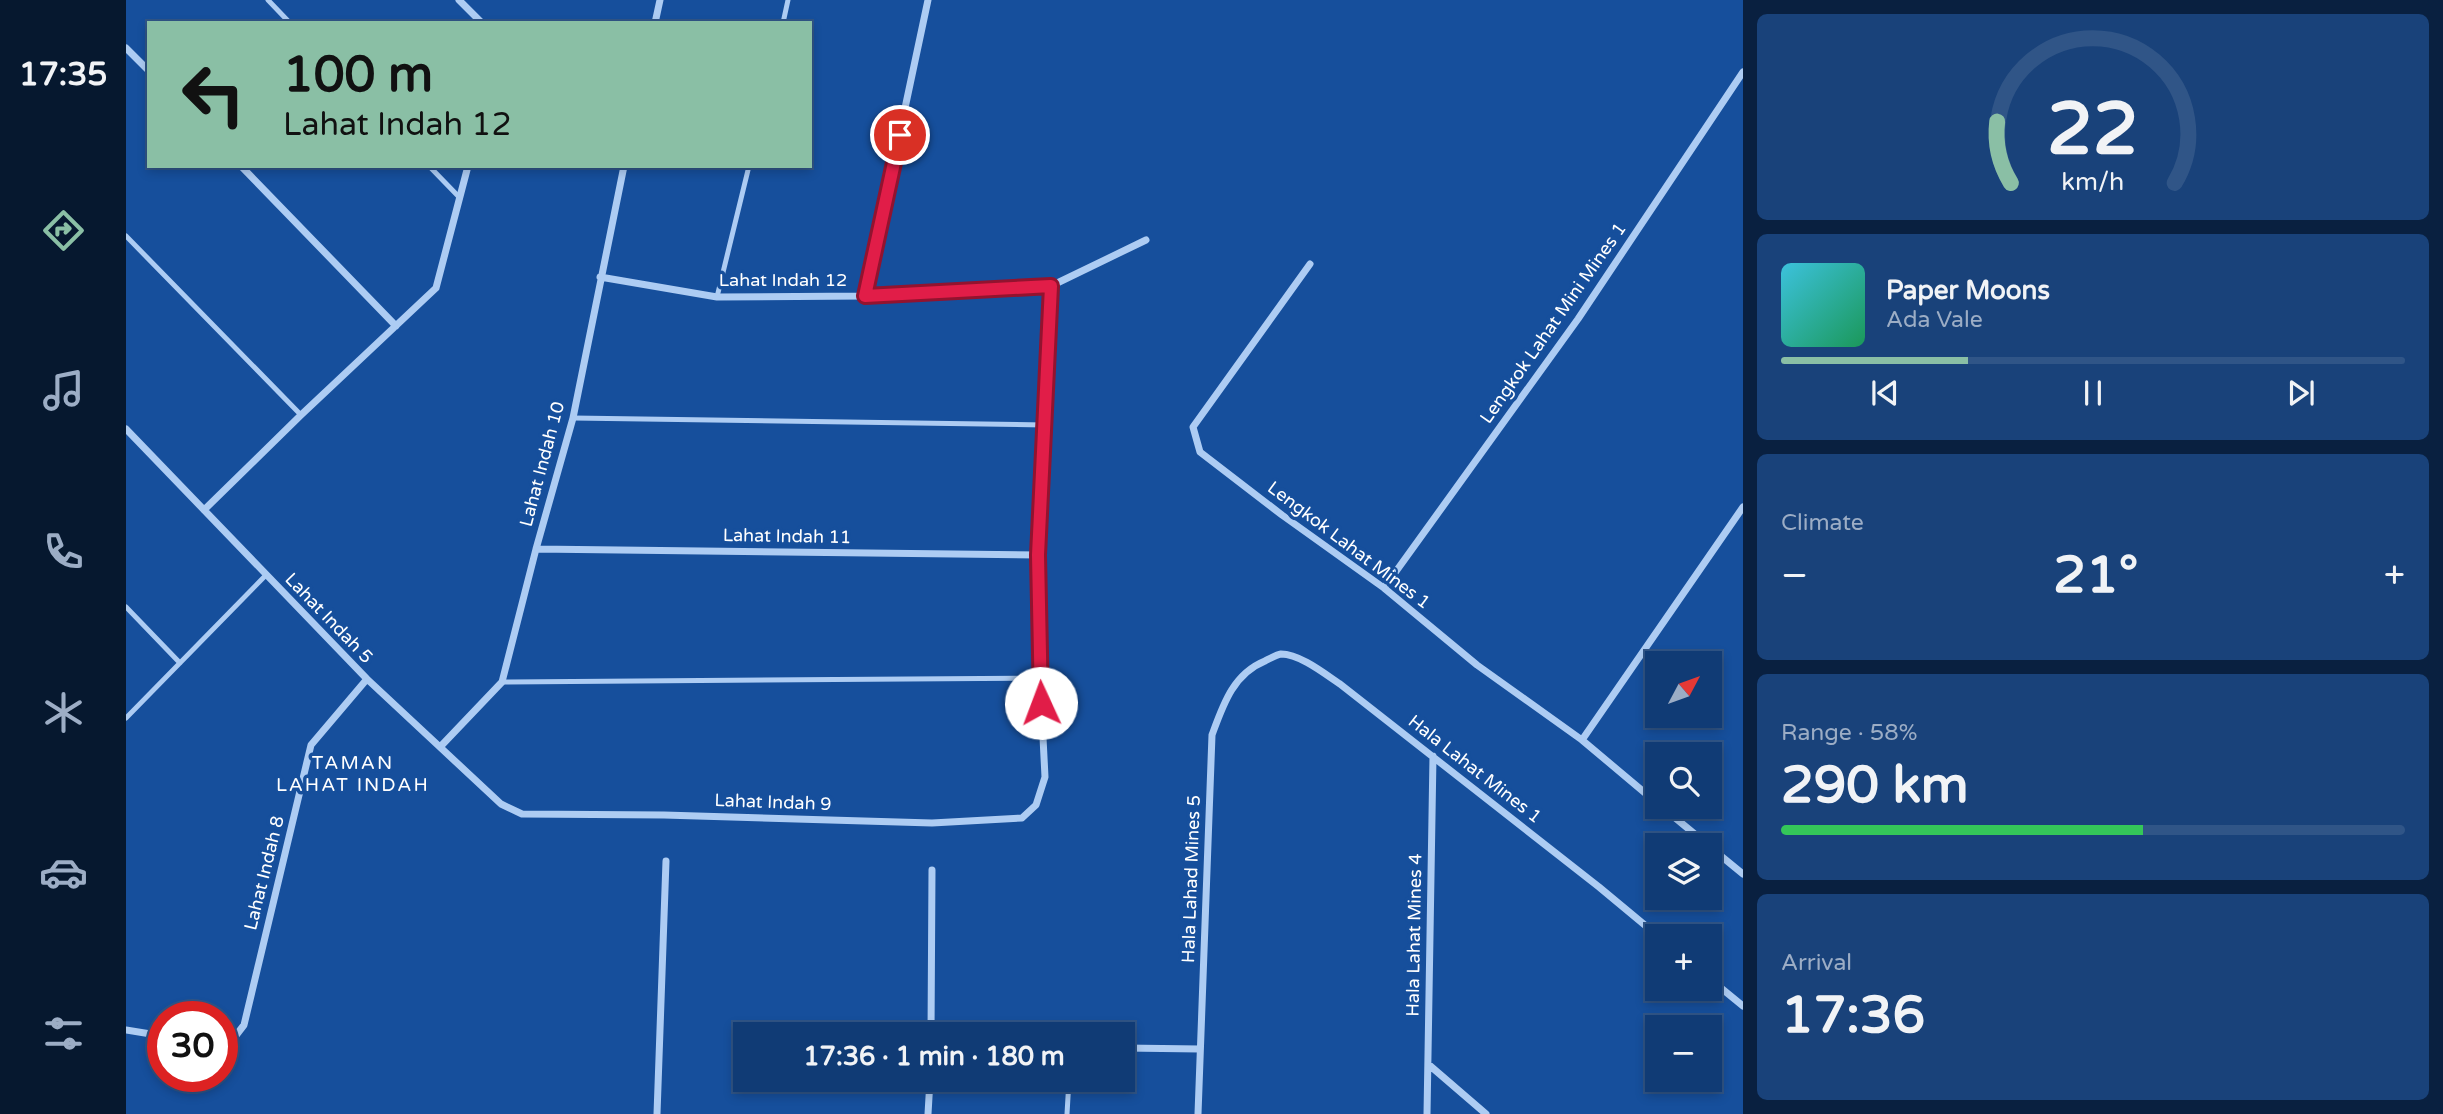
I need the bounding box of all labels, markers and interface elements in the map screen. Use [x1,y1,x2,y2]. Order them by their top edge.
text: 100 m [283,46,433,105]
icon: left [168,49,259,140]
text: 17:35 [19,56,107,94]
text: 22 [2047,86,2139,174]
pin [870,105,930,165]
text: Lahat Indah 12 [283,106,512,144]
icon: arrive [881,116,919,154]
text: km/h [2062,167,2124,197]
icon: directions [39,206,88,255]
street label: Lengkok Lahat Mini Mines 1 [1475,218,1631,428]
street label: Lahat Indah 12 [719,269,847,291]
text: Paper Moons [1886,275,2050,306]
text: Ada Vale [1886,306,1983,334]
icon: music [39,366,88,415]
icon: previous [1866,374,1904,412]
icon: pause [2074,374,2112,412]
icon: next [2282,374,2320,412]
street label: Lahat Indah 10 [515,399,569,529]
street label: Lengkok Lahat Mines 1 [1263,477,1435,613]
text: Climate [1781,509,1864,537]
street label: Lahat Indah 11 [723,524,851,548]
icon: phone [39,527,88,576]
text: 21° [2053,544,2138,607]
text: − [1781,553,1808,599]
text: + [2384,553,2405,599]
street label: Lahat Indah 5 [280,568,378,668]
north arrow [1645,651,1722,728]
map controls [1645,651,1722,1092]
position arrow [1004,666,1078,740]
icon: climate [39,688,88,737]
street label: Hala Lahat Mines 1 [1404,710,1546,828]
text: Range · 58% [1781,719,1917,747]
button: search [1645,742,1722,819]
district label: TAMAN LAHAT INDAH [276,752,430,796]
text: 290 km [1781,754,1969,817]
street label: Lahat Indah 9 [714,789,832,815]
street label: Hala Lahad Mines 5 [1177,795,1205,963]
street label: Lahat Indah 8 [239,813,289,933]
button: layers [1645,833,1722,910]
icon: car [39,848,88,897]
street label: Hala Lahat Mines 4 [1402,853,1426,1017]
button: + [1645,924,1722,1001]
text: Arrival [1781,949,1852,977]
text: 17:36 [1781,984,1925,1047]
speed limit sign: 30 [147,1001,238,1092]
icon: filters [39,1009,88,1058]
button: − [1645,1015,1722,1092]
text: 17:36 · 1 min · 180 m [803,1041,1065,1072]

